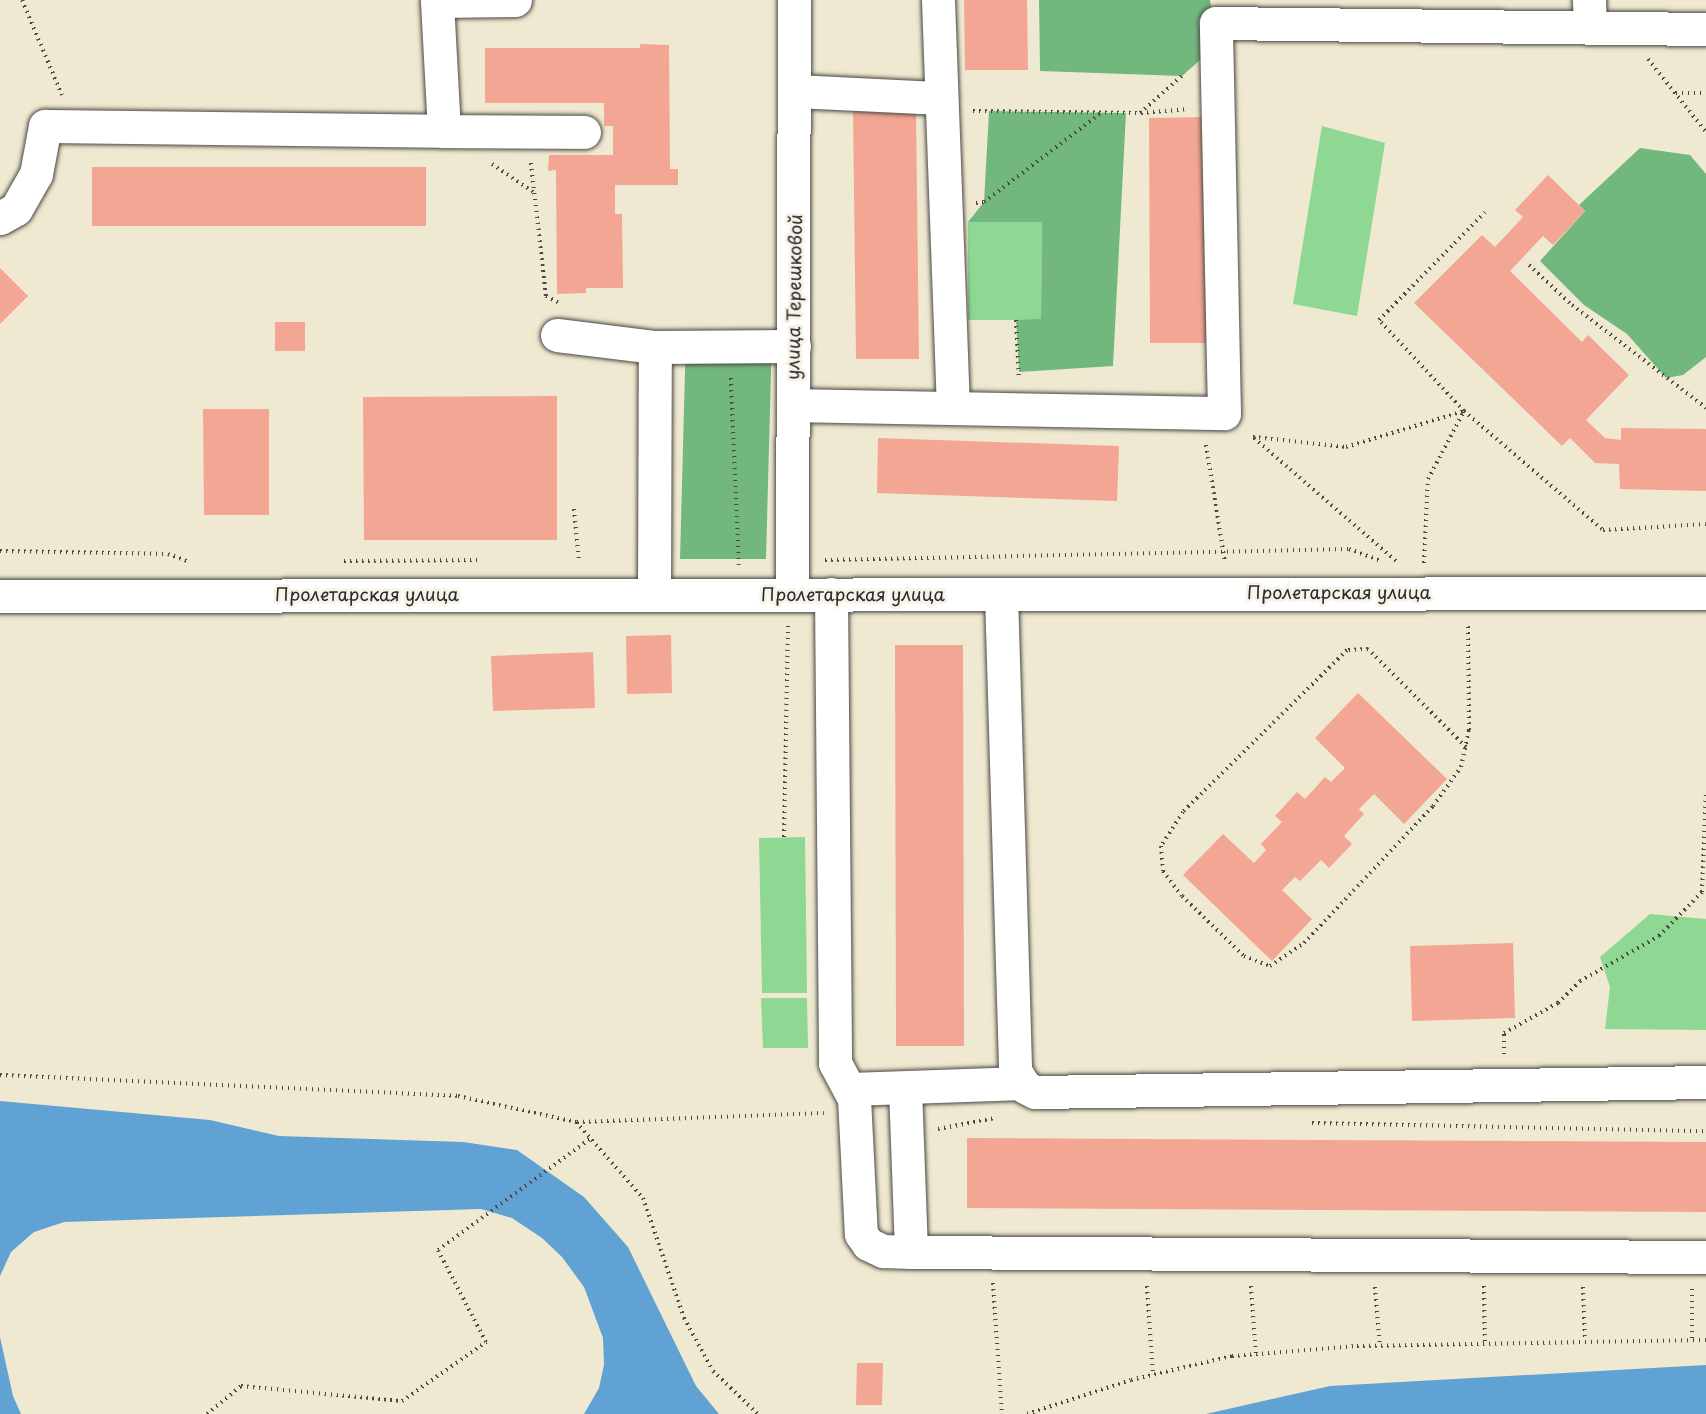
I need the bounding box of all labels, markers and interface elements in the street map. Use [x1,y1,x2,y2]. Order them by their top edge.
street label: улица Терешковой [782,213,806,381]
street label: Пролетарская улица [1247,581,1431,603]
street label: Пролетарская улица [275,583,459,605]
street label: Пролетарская улица [761,583,945,605]

